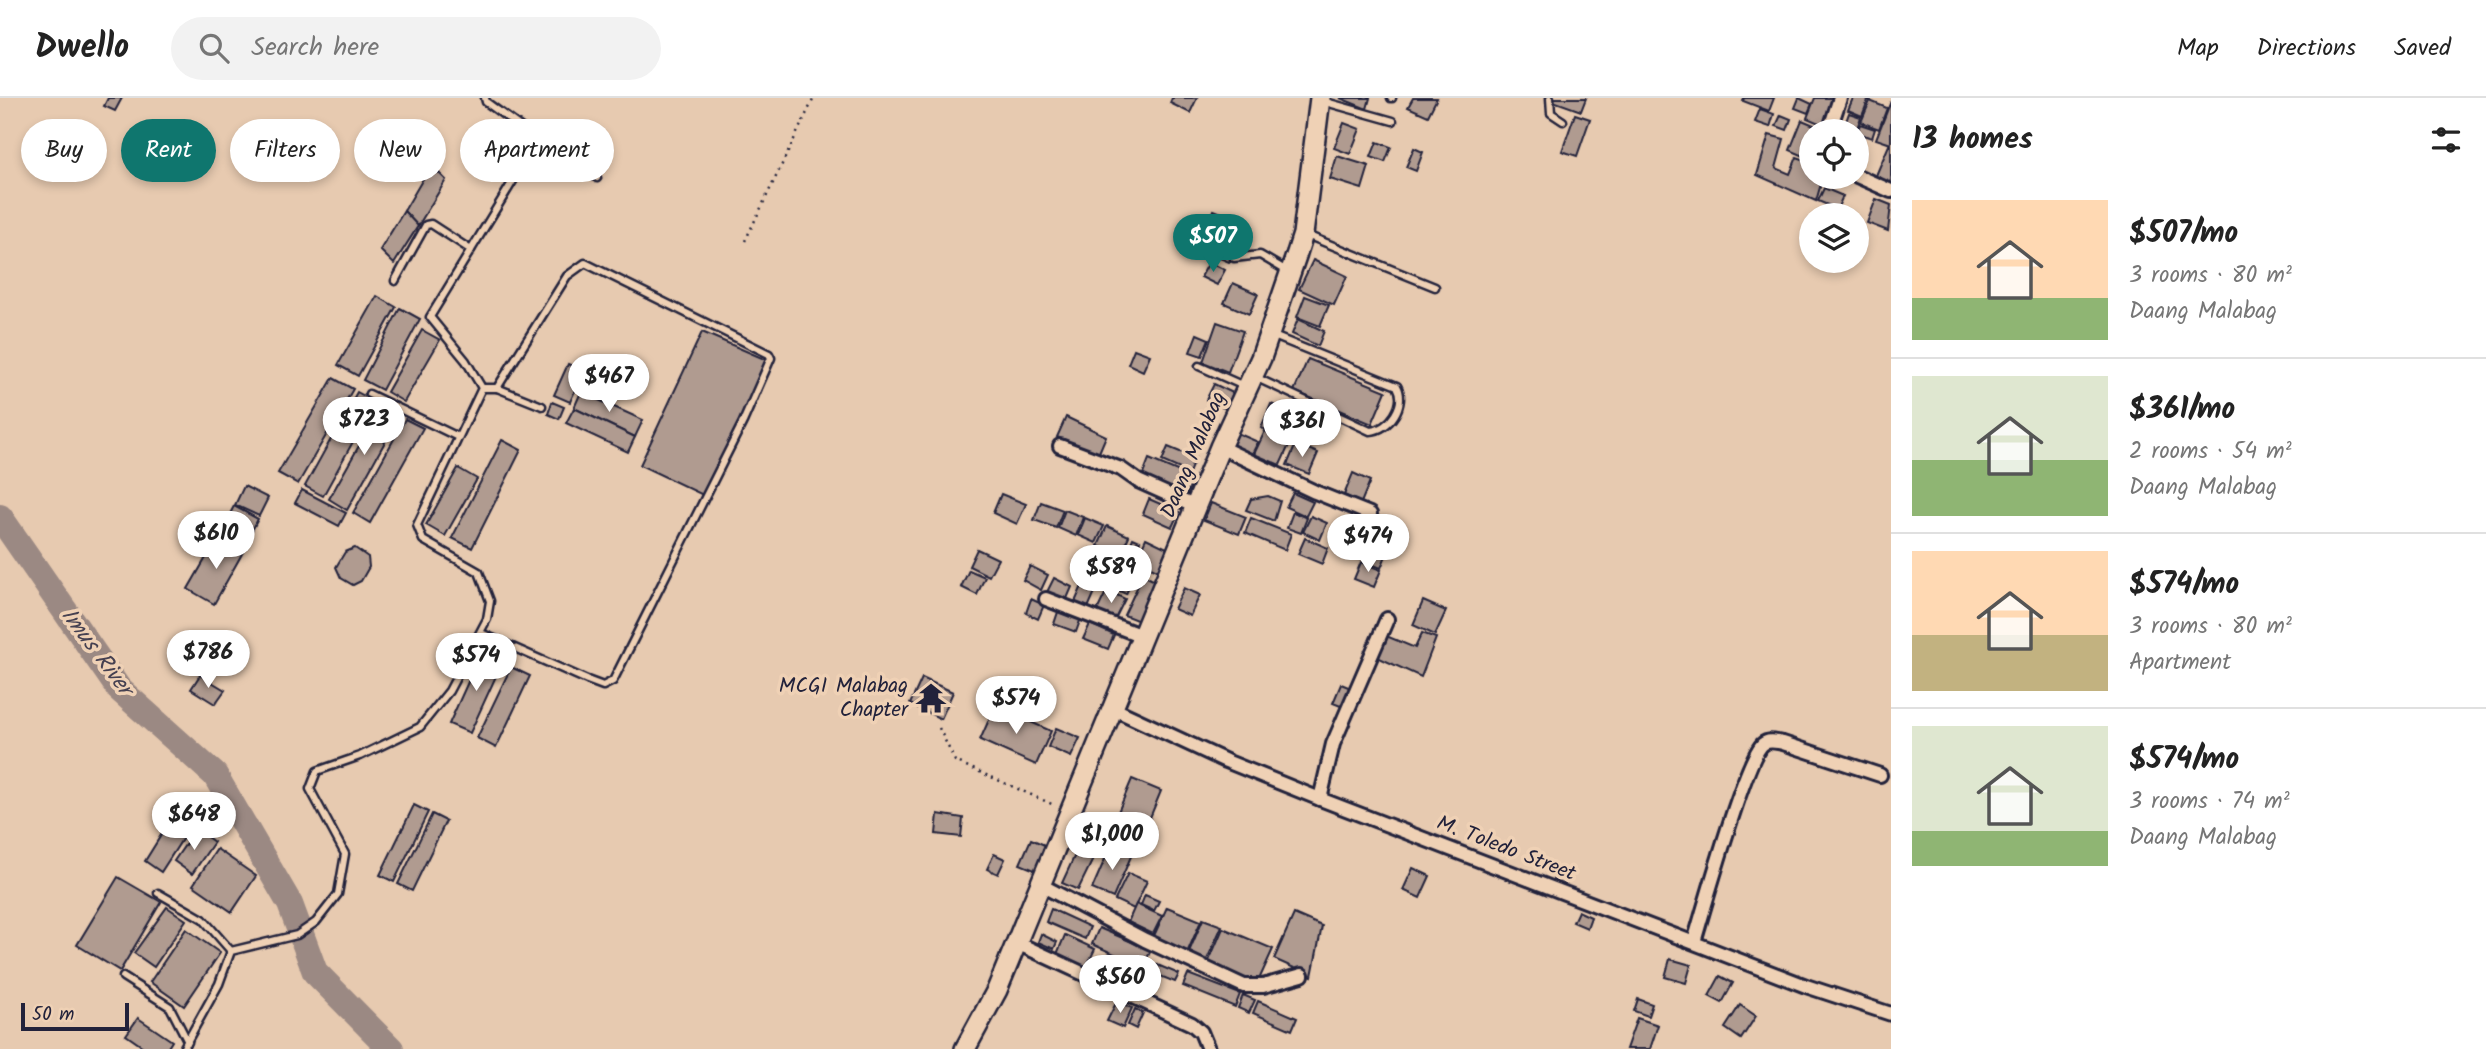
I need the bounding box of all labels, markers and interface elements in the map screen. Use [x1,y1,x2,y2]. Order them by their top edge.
search box [171,17,661,80]
text: Dwello [35,22,129,75]
text: Search here [251,27,379,69]
icon: search [195,29,233,67]
text: Map [2177,29,2219,68]
text: Directions [2257,29,2356,68]
text: Saved [2394,29,2451,68]
text: 13 homes [1912,116,2033,164]
chip: Buy [21,119,107,182]
chip: Rent [121,119,216,182]
chip: Filters [230,119,340,182]
chip: New [354,119,446,182]
chip: Apartment [460,119,614,182]
map controls [1799,119,1869,273]
button: locate [1799,119,1869,189]
icon: filters [2427,121,2465,159]
button: layers [1799,203,1869,273]
text: $507/mo [2129,210,2238,258]
pin: $507 [1172,214,1254,274]
text: $507 [1189,219,1237,255]
icon: home [1968,228,2052,312]
text: 3 rooms · 80 m² [2129,258,2292,294]
text: Daang Malabag [2129,294,2277,330]
pin: $467 [568,354,650,414]
text: $467 [584,359,634,395]
street label: Daang Malabag [1152,386,1236,524]
text: $361/mo [2129,386,2235,434]
pin: $723 [323,398,405,457]
pin: $361 [1261,400,1343,459]
text: $723 [339,402,389,438]
text: $361 [1279,404,1325,440]
icon: home [1968,404,2052,488]
text: 2 rooms · 54 m² [2129,434,2292,470]
text: Daang Malabag [2129,470,2277,506]
pin: $610 [175,512,257,571]
pin: $474 [1327,514,1409,574]
text: $610 [194,516,238,552]
text: $474 [1343,519,1393,555]
pin: $589 [1070,546,1152,605]
text: $589 [1086,550,1136,586]
text: $574/mo [2129,561,2239,609]
icon: home [1968,579,2052,663]
water label: Imus River [51,600,144,707]
text: 3 rooms · 80 m² [2129,609,2292,645]
pin: $786 [167,630,249,690]
pin: $574 [435,634,517,693]
text: $786 [183,635,233,671]
text: $574 [452,638,500,674]
text: Apartment [2129,645,2231,681]
place label: MCGI Malabag Chapter [779,670,909,727]
pin: $574 [975,676,1057,736]
temple icon: MCGI Malabag Chapter [914,681,948,715]
text: $574 [992,681,1040,717]
text: $574/mo [2129,736,2239,784]
icon: home [1968,754,2052,838]
text: 3 rooms · 74 m² [2129,784,2290,820]
pin: $648 [153,792,235,852]
text: $648 [168,797,220,833]
street label: M. Toledo Street [1431,807,1581,891]
pin: $1,000 [1055,812,1169,872]
text: $1,000 [1081,817,1143,853]
text: Daang Malabag [2129,820,2277,856]
pin: $560 [1079,956,1161,1015]
text: $560 [1095,960,1145,996]
scale bar [21,1000,130,1032]
text: 50 m [32,1000,74,1030]

